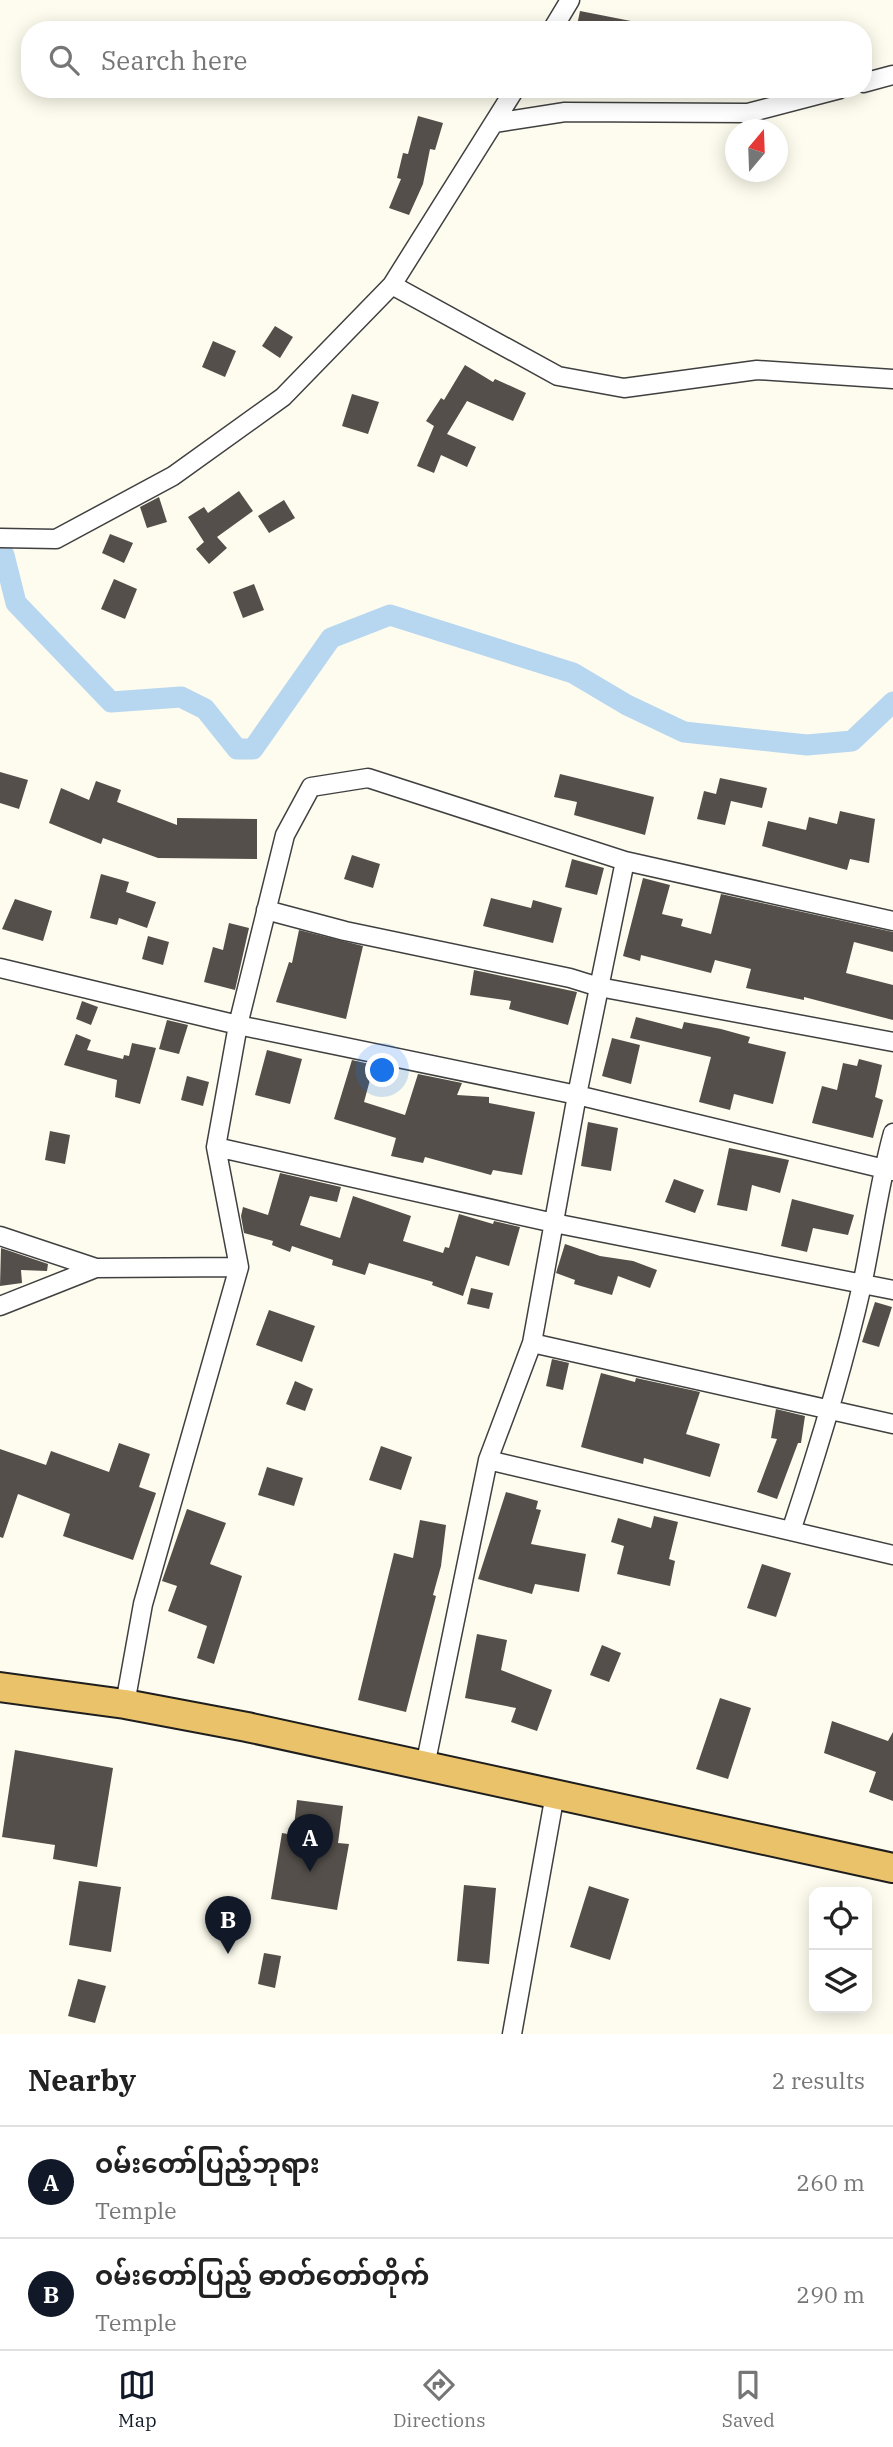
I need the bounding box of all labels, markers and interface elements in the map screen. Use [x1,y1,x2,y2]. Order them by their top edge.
search box [21,21,872,98]
icon: search [45,41,83,79]
text: Search here [101,43,247,77]
north arrow [725,119,788,182]
your location [365,1053,399,1087]
pin: A [287,1814,333,1872]
map controls [809,1887,872,2013]
button: locate [809,1887,872,1950]
pin: B [205,1896,251,1954]
button: layers [809,1950,872,2013]
text: Nearby [28,2060,136,2099]
text: 2 results [772,2065,865,2095]
text: ဝမ်းတော်ပြည့်ဘုရား [95,2146,320,2180]
text: A [43,2167,59,2197]
text: 260 m [796,2167,865,2197]
text: Temple [95,2195,177,2225]
text: ဝမ်းတော်ပြည့် ဓာတ်တော်တိုက် [95,2258,429,2292]
text: B [43,2279,59,2309]
text: 290 m [796,2279,865,2309]
text: Temple [95,2307,177,2337]
tab: Map [118,2366,157,2432]
tab: Directions [393,2366,486,2432]
tab: Saved [722,2366,775,2432]

